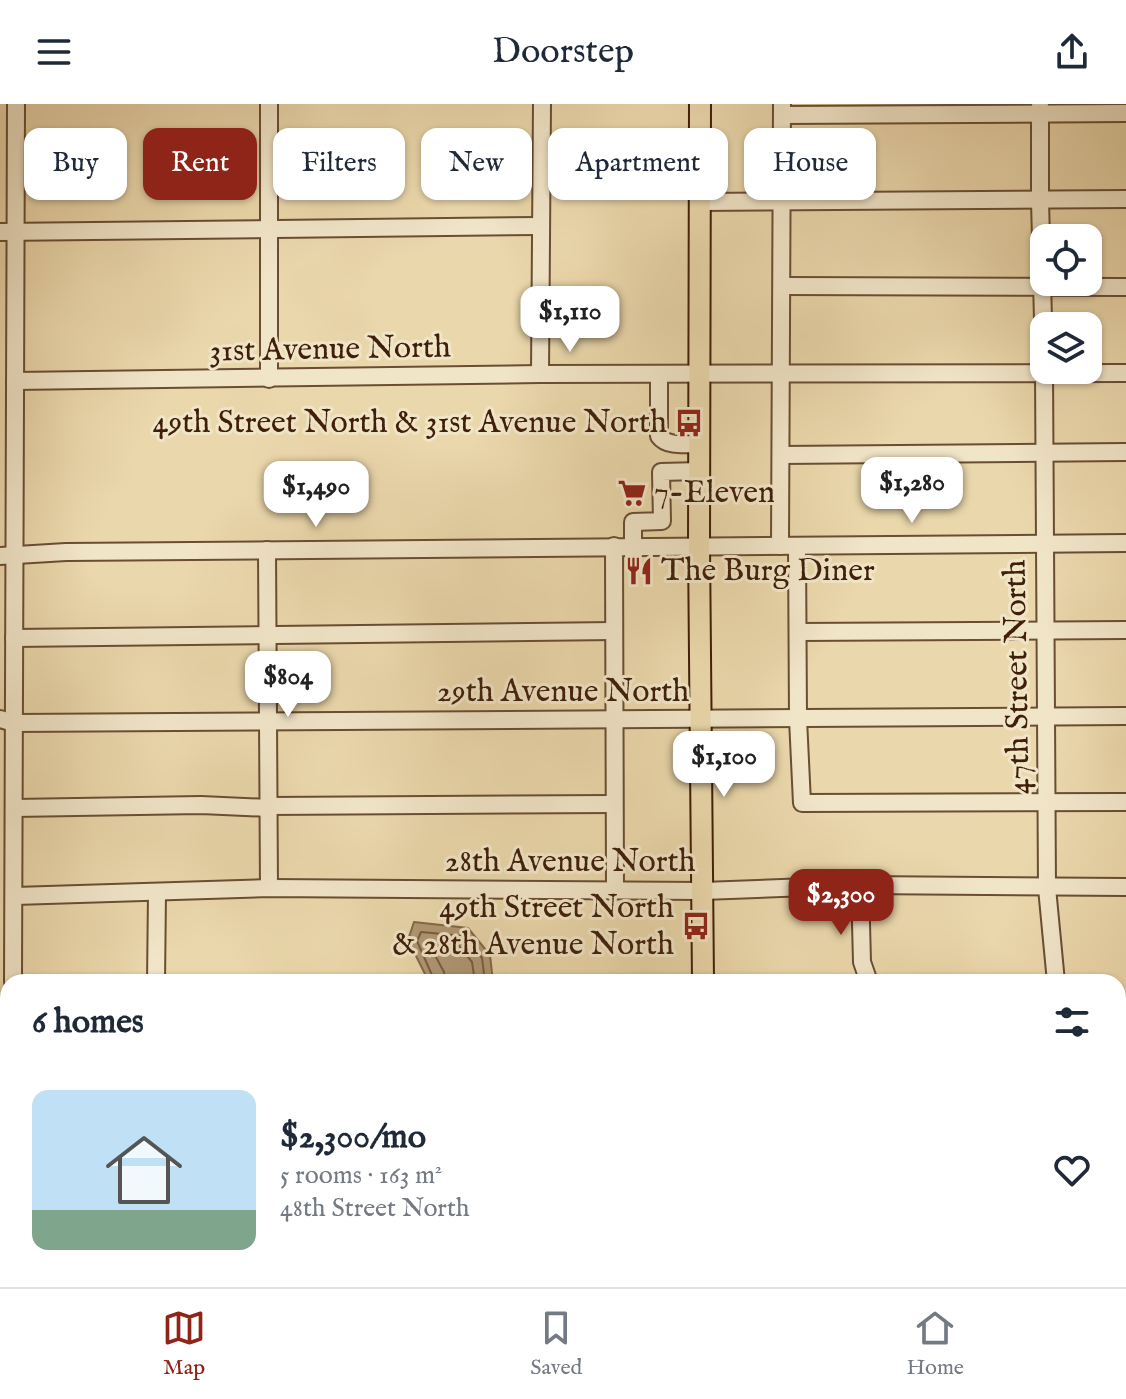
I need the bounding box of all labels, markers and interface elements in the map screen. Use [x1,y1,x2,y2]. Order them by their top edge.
text: Doorstep [492,29,634,75]
icon: menu [32,30,76,74]
icon: share [1050,30,1094,74]
chip: Buy [24,128,127,200]
chip: Rent [143,128,257,200]
chip: Filters [273,128,405,200]
chip: New [421,128,532,200]
chip: Apartment [548,128,728,200]
chip: House [744,128,876,200]
map controls [1030,224,1102,384]
button: locate [1030,224,1102,296]
pin: $1,110 [505,286,635,354]
text: $1,110 [538,295,602,328]
button: layers [1030,312,1102,384]
street label: 31st Avenue North [209,327,451,373]
place label: 49th Street North & 31st Avenue North [153,403,667,444]
bus stop icon: 49th Street North & 31st Avenue North [674,408,704,438]
pin: $1,280 [847,457,977,525]
pin: $1,490 [251,461,381,529]
text: $1,280 [879,466,945,499]
text: $1,490 [282,470,350,503]
place label: 7-Eleven [654,473,775,514]
supermarket icon: 7-Eleven [617,478,647,508]
place label: The Burg Diner [661,551,875,592]
restaurant icon: The Burg Diner [624,556,654,586]
street label: 47th Street North [995,559,1041,795]
pin: $804 [241,651,335,719]
text: $804 [263,660,313,693]
street label: 29th Avenue North [437,672,689,713]
pin: $1,100 [659,731,789,799]
text: $1,100 [691,740,757,773]
street label: 28th Avenue North [444,842,696,883]
pin: $2,300 [776,869,906,937]
text: $2,300 [807,878,875,911]
place label: 49th Street North & 28th Avenue North [392,888,674,966]
bus stop icon: 49th Street North & 28th Avenue North [681,911,711,941]
icon: filters [1050,1000,1094,1044]
text: 6 homes [32,1001,144,1044]
text: $2,300/mo [280,1116,426,1159]
icon: home [96,1122,192,1218]
icon: heart [1050,1148,1094,1192]
text: 5 rooms · 163 m² [280,1159,442,1192]
text: 48th Street North [280,1192,470,1225]
tab: Map [162,1306,206,1382]
tab: Saved [530,1306,582,1382]
tab: Home [906,1306,964,1382]

